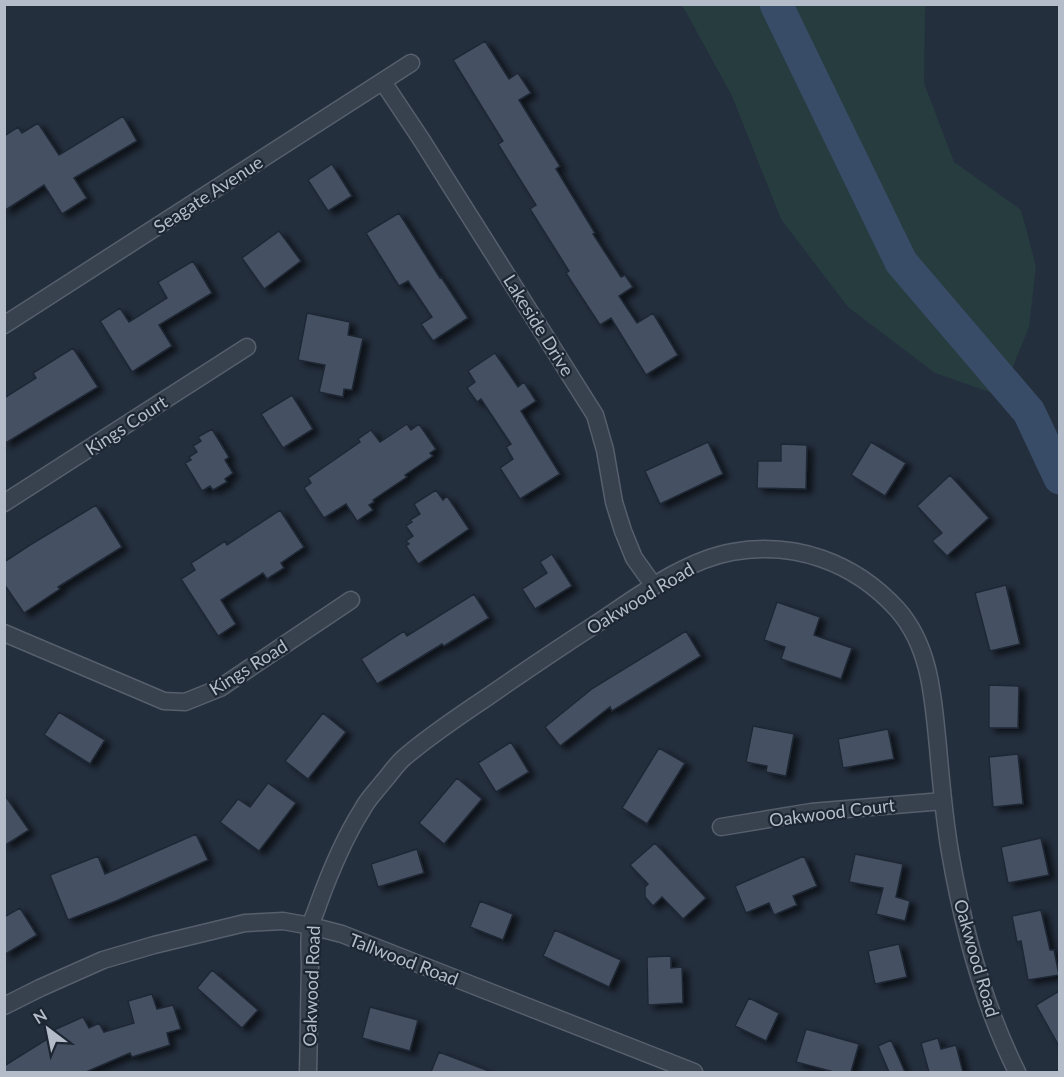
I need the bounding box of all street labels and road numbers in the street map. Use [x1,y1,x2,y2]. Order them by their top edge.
street label: Seagate Avenue [149,151,267,237]
street label: Lakeside Drive [499,270,579,380]
street label: Kings Court [81,390,172,460]
street label: Oakwood Road [582,557,698,639]
street label: Kings Road [205,634,291,700]
street label: Oakwood Court [768,793,897,831]
street label: Oakwood Road [950,897,1004,1019]
street label: Oakwood Road [298,925,324,1047]
street label: Tallwood Road [346,928,462,990]

